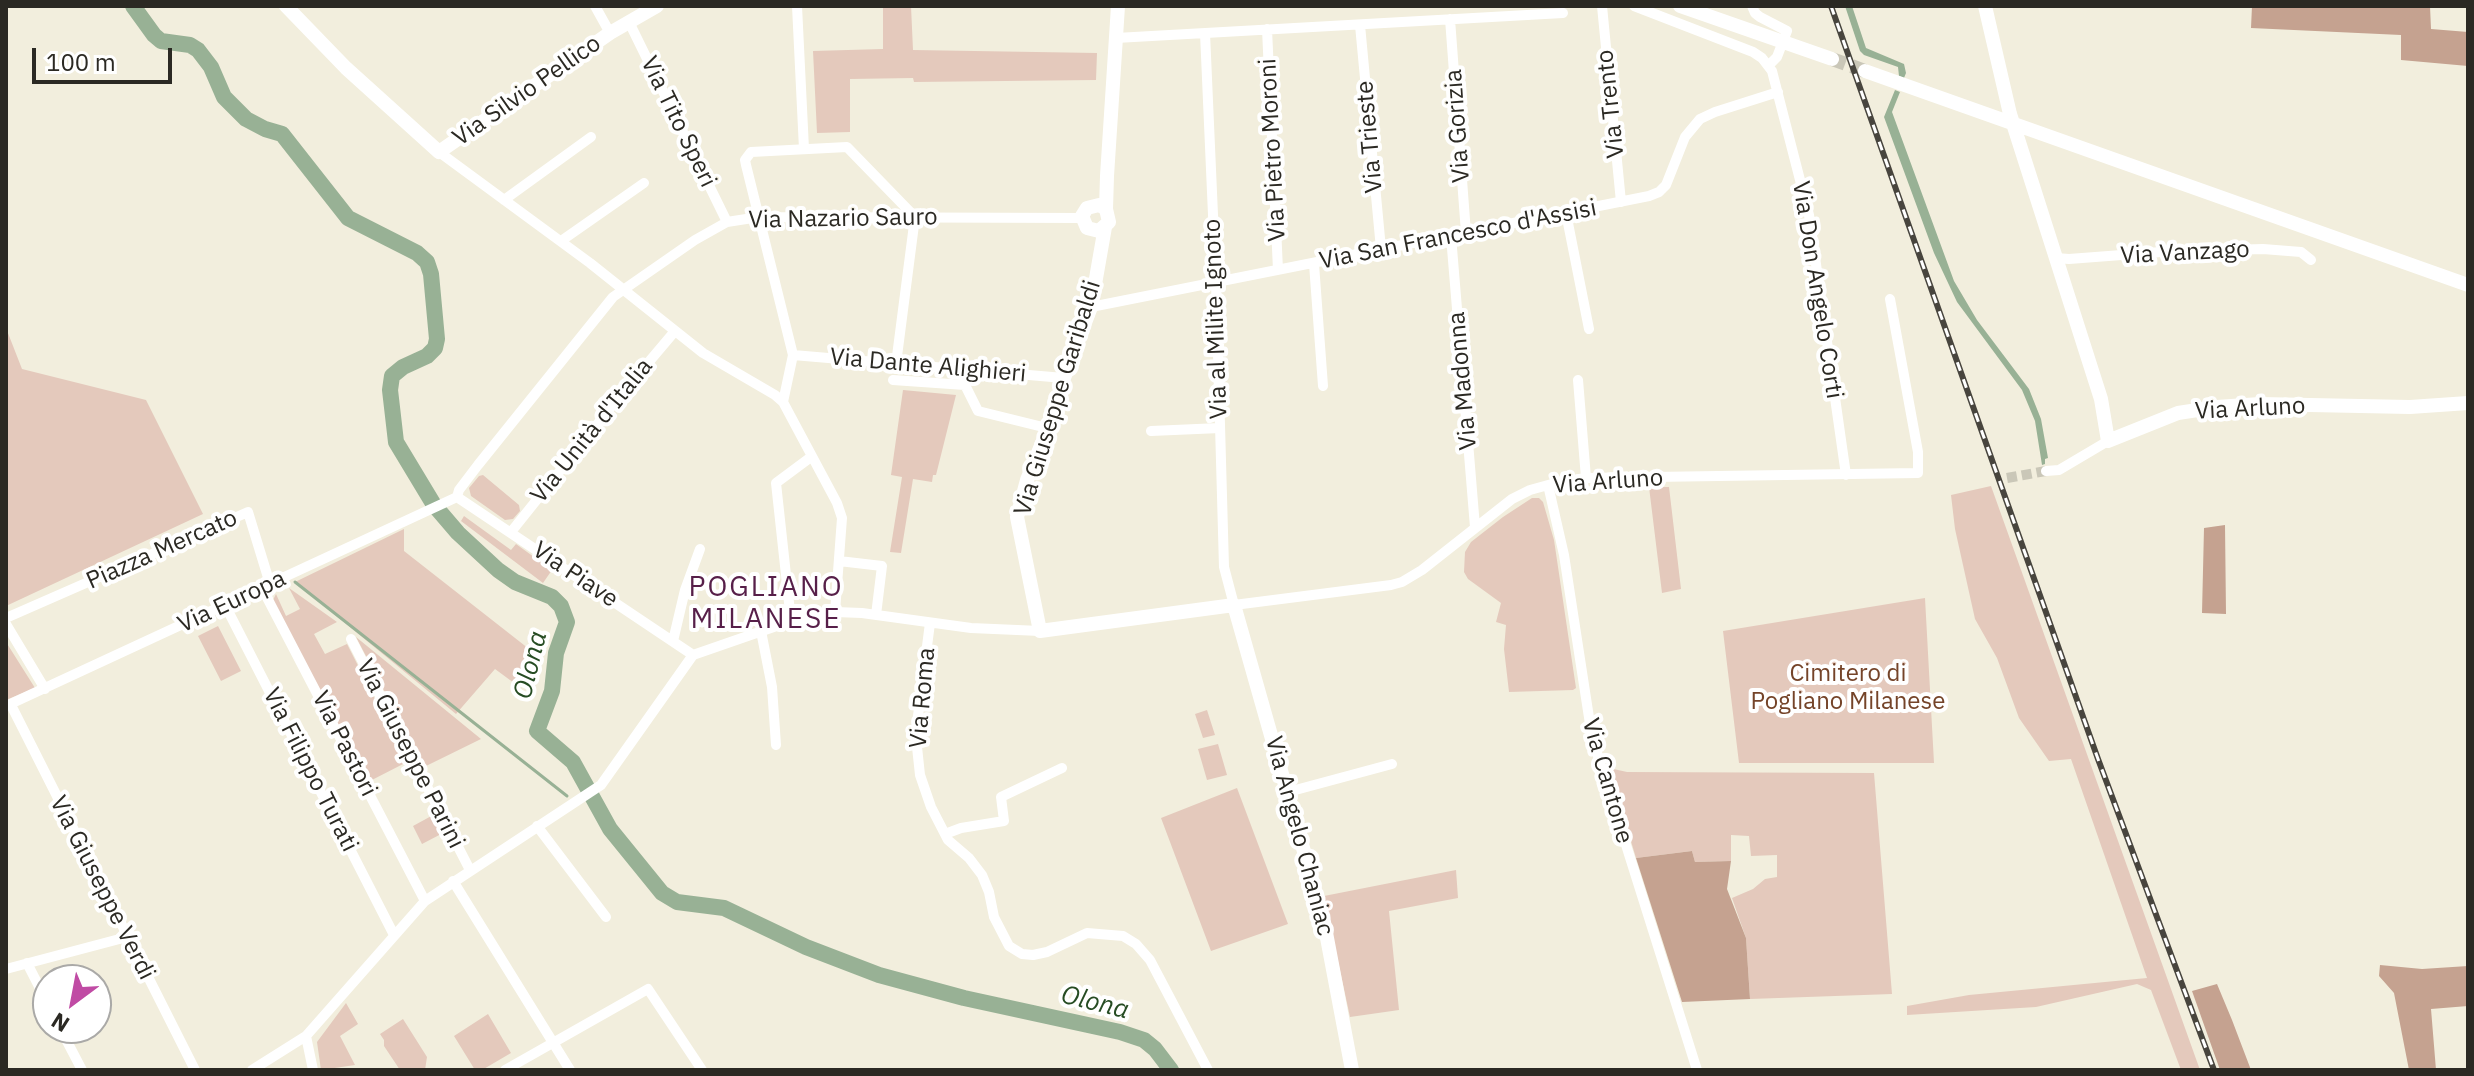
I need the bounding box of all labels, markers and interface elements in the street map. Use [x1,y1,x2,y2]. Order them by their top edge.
street label: Via Silvio Pellico [448,29,606,153]
scale bar [36,32,176,82]
text: 100 m [46,46,116,78]
street label: Via Trento [1591,48,1631,160]
street label: Via Tito Speri [634,52,722,192]
street label: Via Pietro Moroni [1254,58,1292,242]
street label: Via Gorizia [1440,68,1476,184]
street label: Via Trieste [1351,80,1389,194]
street label: Via Don Angelo Corti [1786,179,1848,401]
street label: Via San Francesco d'Assisi [1317,194,1599,276]
street label: Via Nazario Sauro [748,203,938,235]
street label: Via al Milite Ignoto [1198,218,1234,420]
street label: Via Vanzago [2120,235,2250,271]
street label: Via Giuseppe Garibaldi [1008,277,1108,519]
street label: Via Madonna [1443,311,1483,451]
street label: Via Dante Alighieri [829,343,1027,389]
street label: Via Unità d'Italia [525,353,659,509]
street label: Via Arluno [2194,392,2306,426]
street label: Via Arluno [1552,464,1664,500]
street label: Piazza Mercato [82,504,242,596]
street label: Via Piave [527,536,623,614]
street label: Via Europa [174,565,290,639]
district label: POGLIANO MILANESE [688,571,844,637]
water label: Olona [508,628,554,702]
street label: Via Roma [904,646,942,750]
street label: Via Giuseppe Parini [350,655,470,853]
park label: Cimitero di Pogliano Milanese [1751,660,1945,716]
street label: Via Filippo Turati [256,683,364,857]
street label: Via Pastori [305,687,383,801]
street label: Via Cantone [1575,715,1639,847]
street label: Via Angelo Chaniac [1259,733,1339,939]
street label: Via Giuseppe Verdi [43,791,161,985]
north arrow [32,964,112,1044]
water label: Olona [1058,980,1132,1026]
text: N [46,1007,75,1040]

